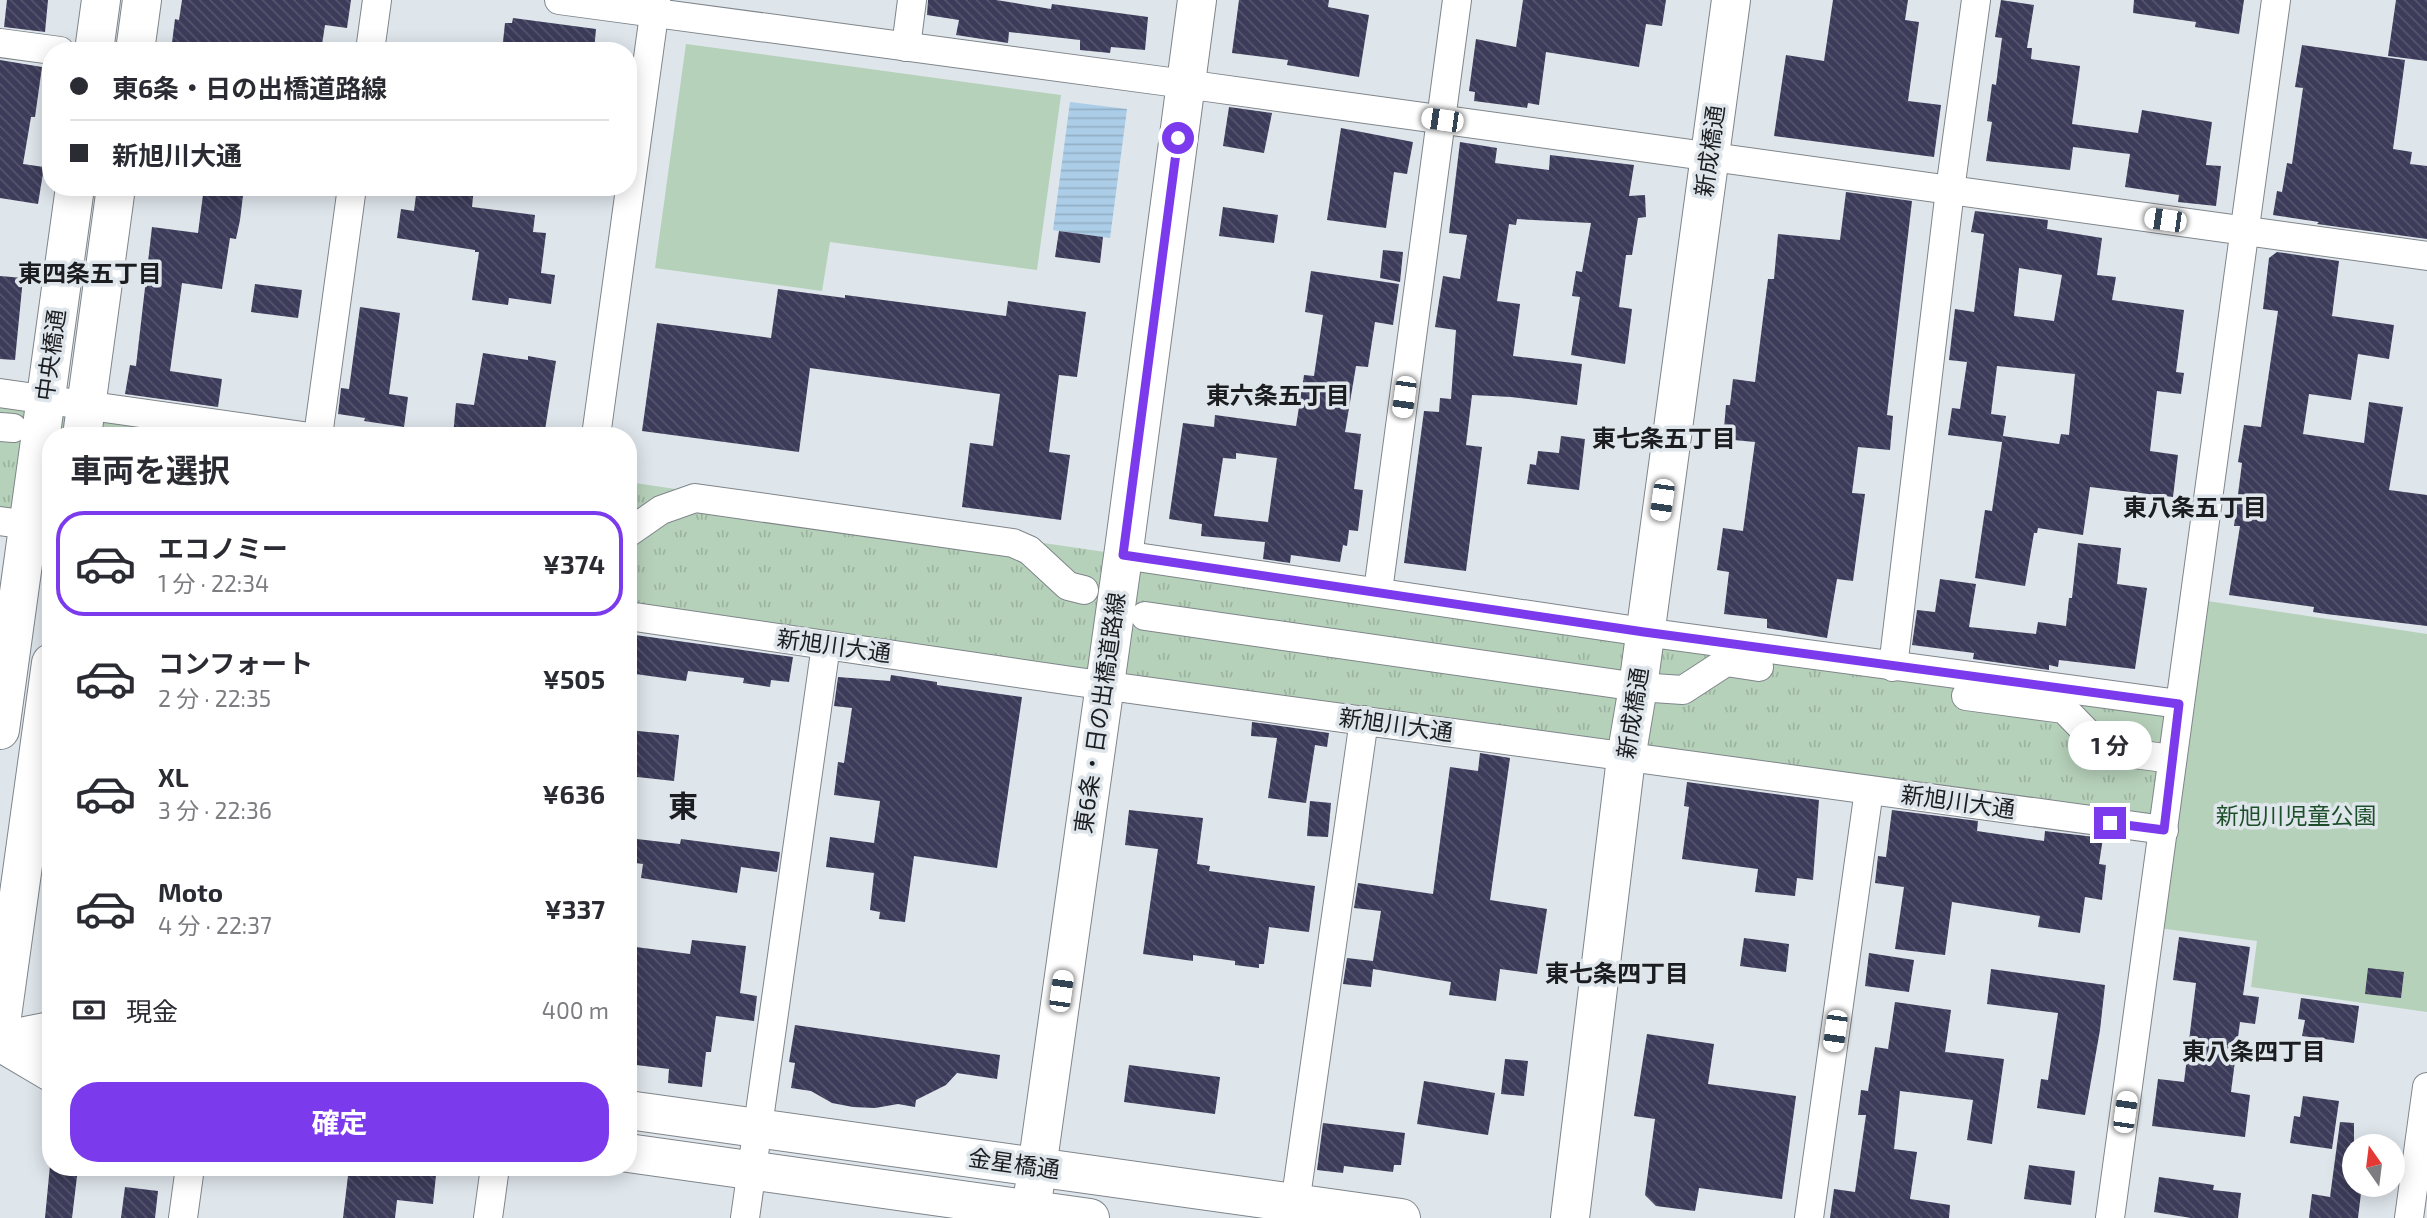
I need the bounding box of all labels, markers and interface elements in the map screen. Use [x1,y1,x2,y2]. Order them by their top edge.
text: 東6条・日の出橋道路線 [112,72,387,103]
street label: 新成橋通 [1689,103,1729,198]
car [1420,107,1465,133]
route start [1162,122,1194,154]
text: 新旭川大通 [112,139,242,170]
car [2143,207,2188,233]
district label: 東四条五丁目 [18,258,162,287]
street label: 中央橋通 [30,307,70,402]
car [1391,375,1418,419]
district label: 東六条五丁目 [1206,380,1350,409]
district label: 東七条五丁目 [1592,423,1736,452]
text: 車両を選択 [70,450,230,488]
car [1649,478,1676,522]
district label: 東八条五丁目 [2123,492,2267,521]
icon: car [74,532,137,595]
text: エコノミー [158,532,288,563]
text: ¥374 [543,548,605,579]
text: 1 分 · 22:34 [158,569,269,597]
street label: 東6条・日の出橋道路線 [1068,591,1130,835]
street label: 新旭川大通 [775,623,893,667]
icon: car [74,647,137,710]
text: コンフォート [158,647,313,678]
text: ¥505 [543,663,605,694]
street label: 新成橋通 [1611,665,1653,760]
text: 2 分 · 22:35 [158,684,271,712]
street label: 新旭川大通 [1337,702,1455,746]
callout: 1 分 [2068,722,2152,770]
text: 1 分 [2091,731,2129,759]
text: XL [158,761,189,792]
icon: car [74,762,137,825]
text: ¥636 [542,778,605,809]
street label: 新旭川大通 [1899,779,2017,823]
district label: 東 [668,787,698,823]
text: 3 分 · 22:36 [158,796,272,824]
park label: 新旭川児童公園 [2216,801,2377,829]
route end [2094,807,2126,839]
text: Moto [158,876,223,907]
icon: car [74,877,137,940]
text: ¥337 [545,893,605,924]
text: 4 分 · 22:37 [158,911,272,939]
district label: 東七条四丁目 [1545,958,1689,987]
car [1048,969,1075,1013]
icon: cash [70,991,108,1029]
text: 現金 [126,995,178,1026]
text: 400 m [542,996,609,1024]
car [1822,1009,1849,1053]
district label: 東八条四丁目 [2182,1036,2326,1065]
button: 確定 [70,1082,609,1162]
car [2112,1090,2139,1134]
north arrow [2342,1134,2404,1197]
map controls [2342,1134,2405,1197]
street label: 金星橋通 [967,1143,1062,1183]

